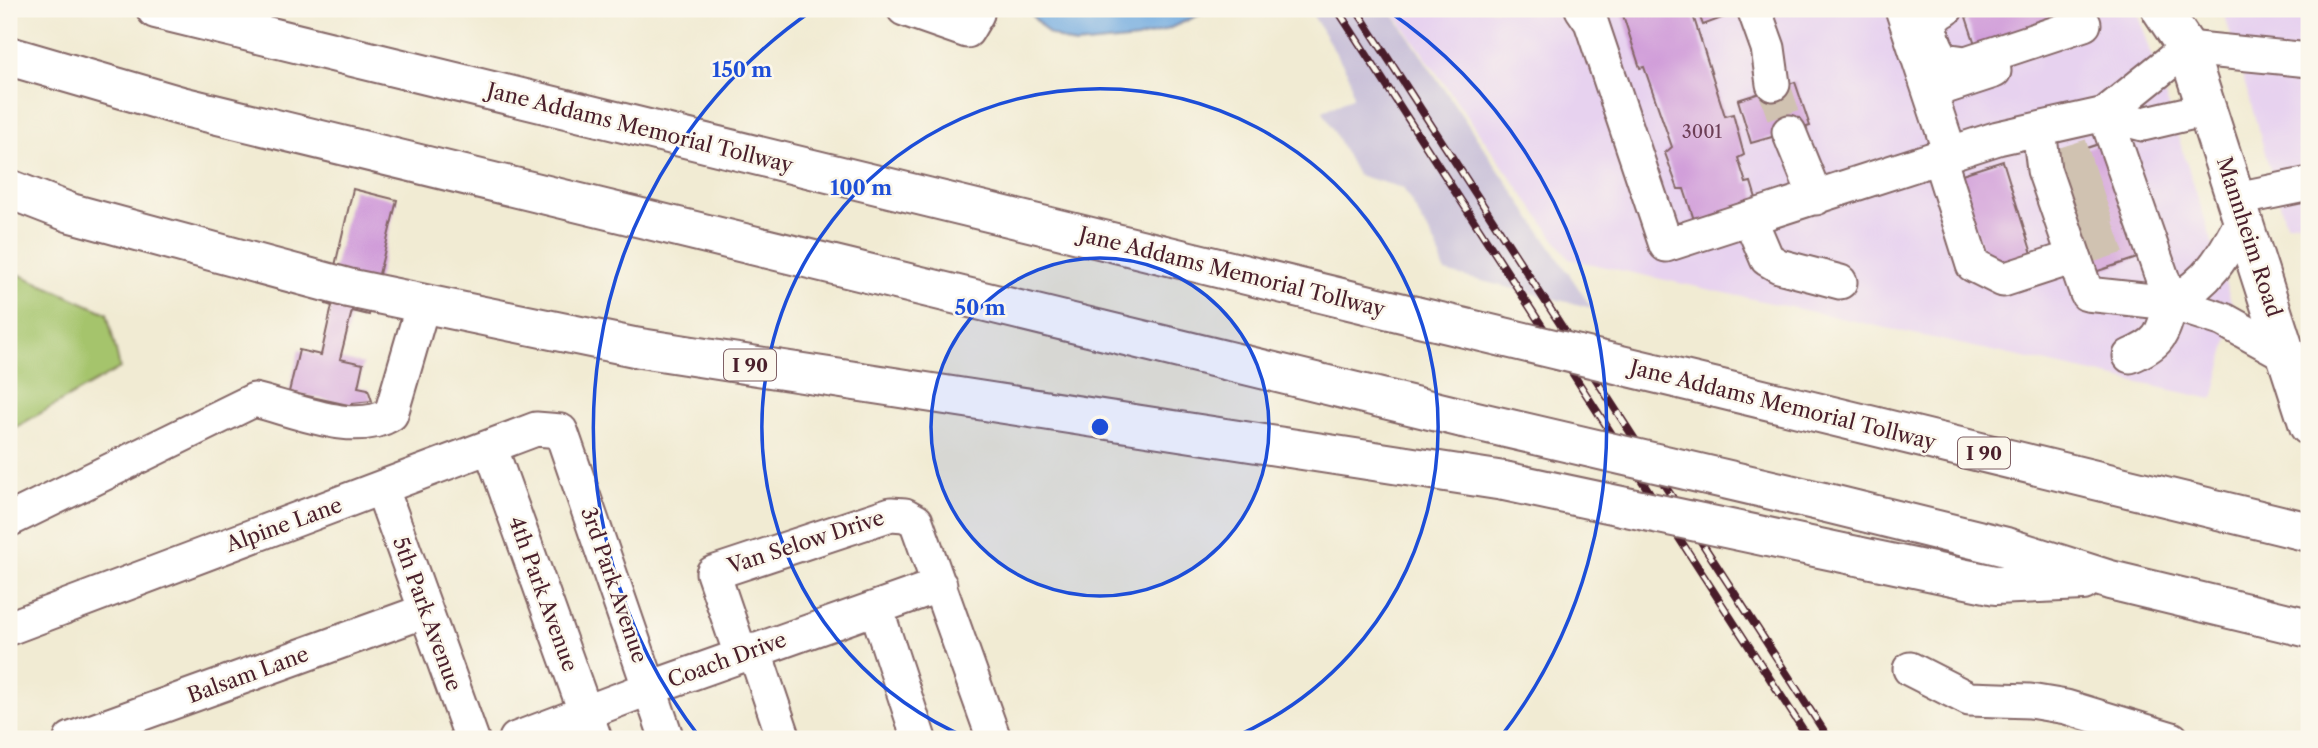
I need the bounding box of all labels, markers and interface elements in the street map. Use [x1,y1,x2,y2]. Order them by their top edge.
text: 150 m [712,57,772,82]
street label: Jane Addams Memorial Tollway [482,77,796,178]
house number: 3001 [1682,121,1723,143]
street label: Mannheim Road [2212,154,2287,320]
text: 100 m [830,175,892,200]
street label: Jane Addams Memorial Tollway [1074,221,1388,322]
text: 50 m [954,295,1006,320]
road number: I 90 [724,350,776,380]
street label: Jane Addams Memorial Tollway [1625,354,1939,455]
centre of rings [1088,415,1112,439]
road number: I 90 [1958,437,2010,468]
street label: Alpine Lane [222,492,345,557]
street label: 3rd Park Avenue [576,504,653,666]
street label: Van Selow Drive [724,504,887,579]
street label: 4th Park Avenue [504,513,583,675]
street label: 5th Park Avenue [388,533,467,694]
street label: Coach Drive [664,626,790,693]
street label: Balsam Lane [184,641,312,708]

